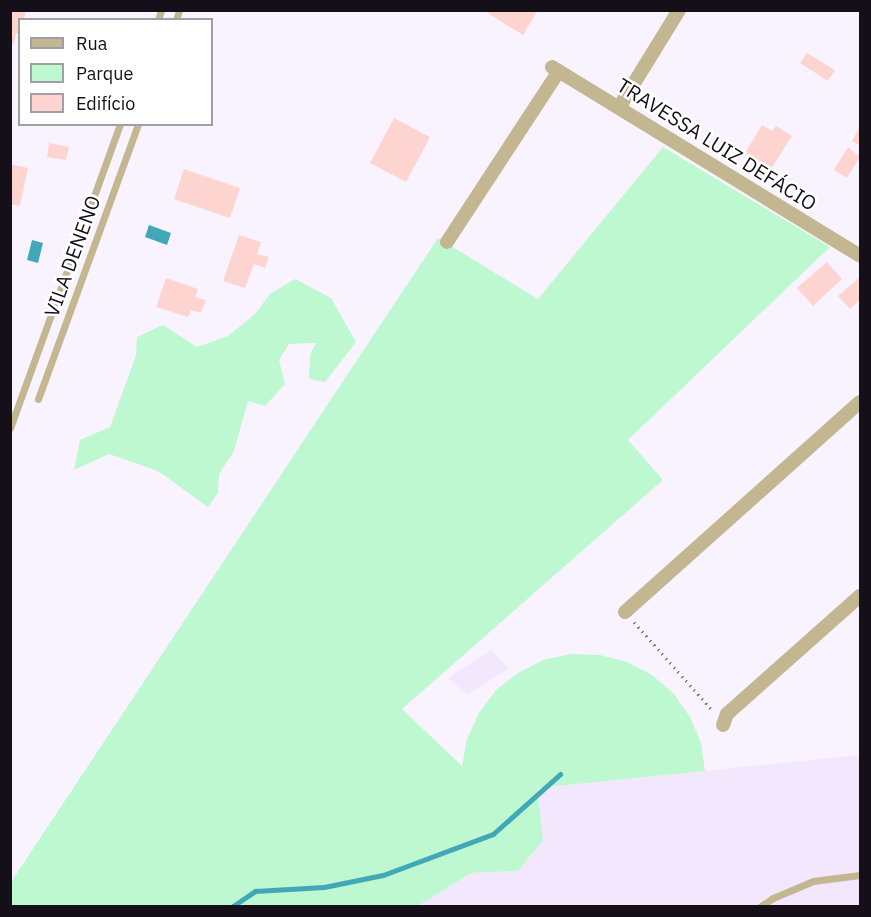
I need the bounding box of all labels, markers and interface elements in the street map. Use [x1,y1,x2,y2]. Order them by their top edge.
legend [18,18,213,126]
text: Rua [76,32,107,55]
text: Parque [76,62,133,85]
street label: TRAVESSA LUIZ DEFÁCIO [613,73,821,215]
text: Edifício [76,92,135,115]
street label: VILA DENENO [39,192,105,320]

